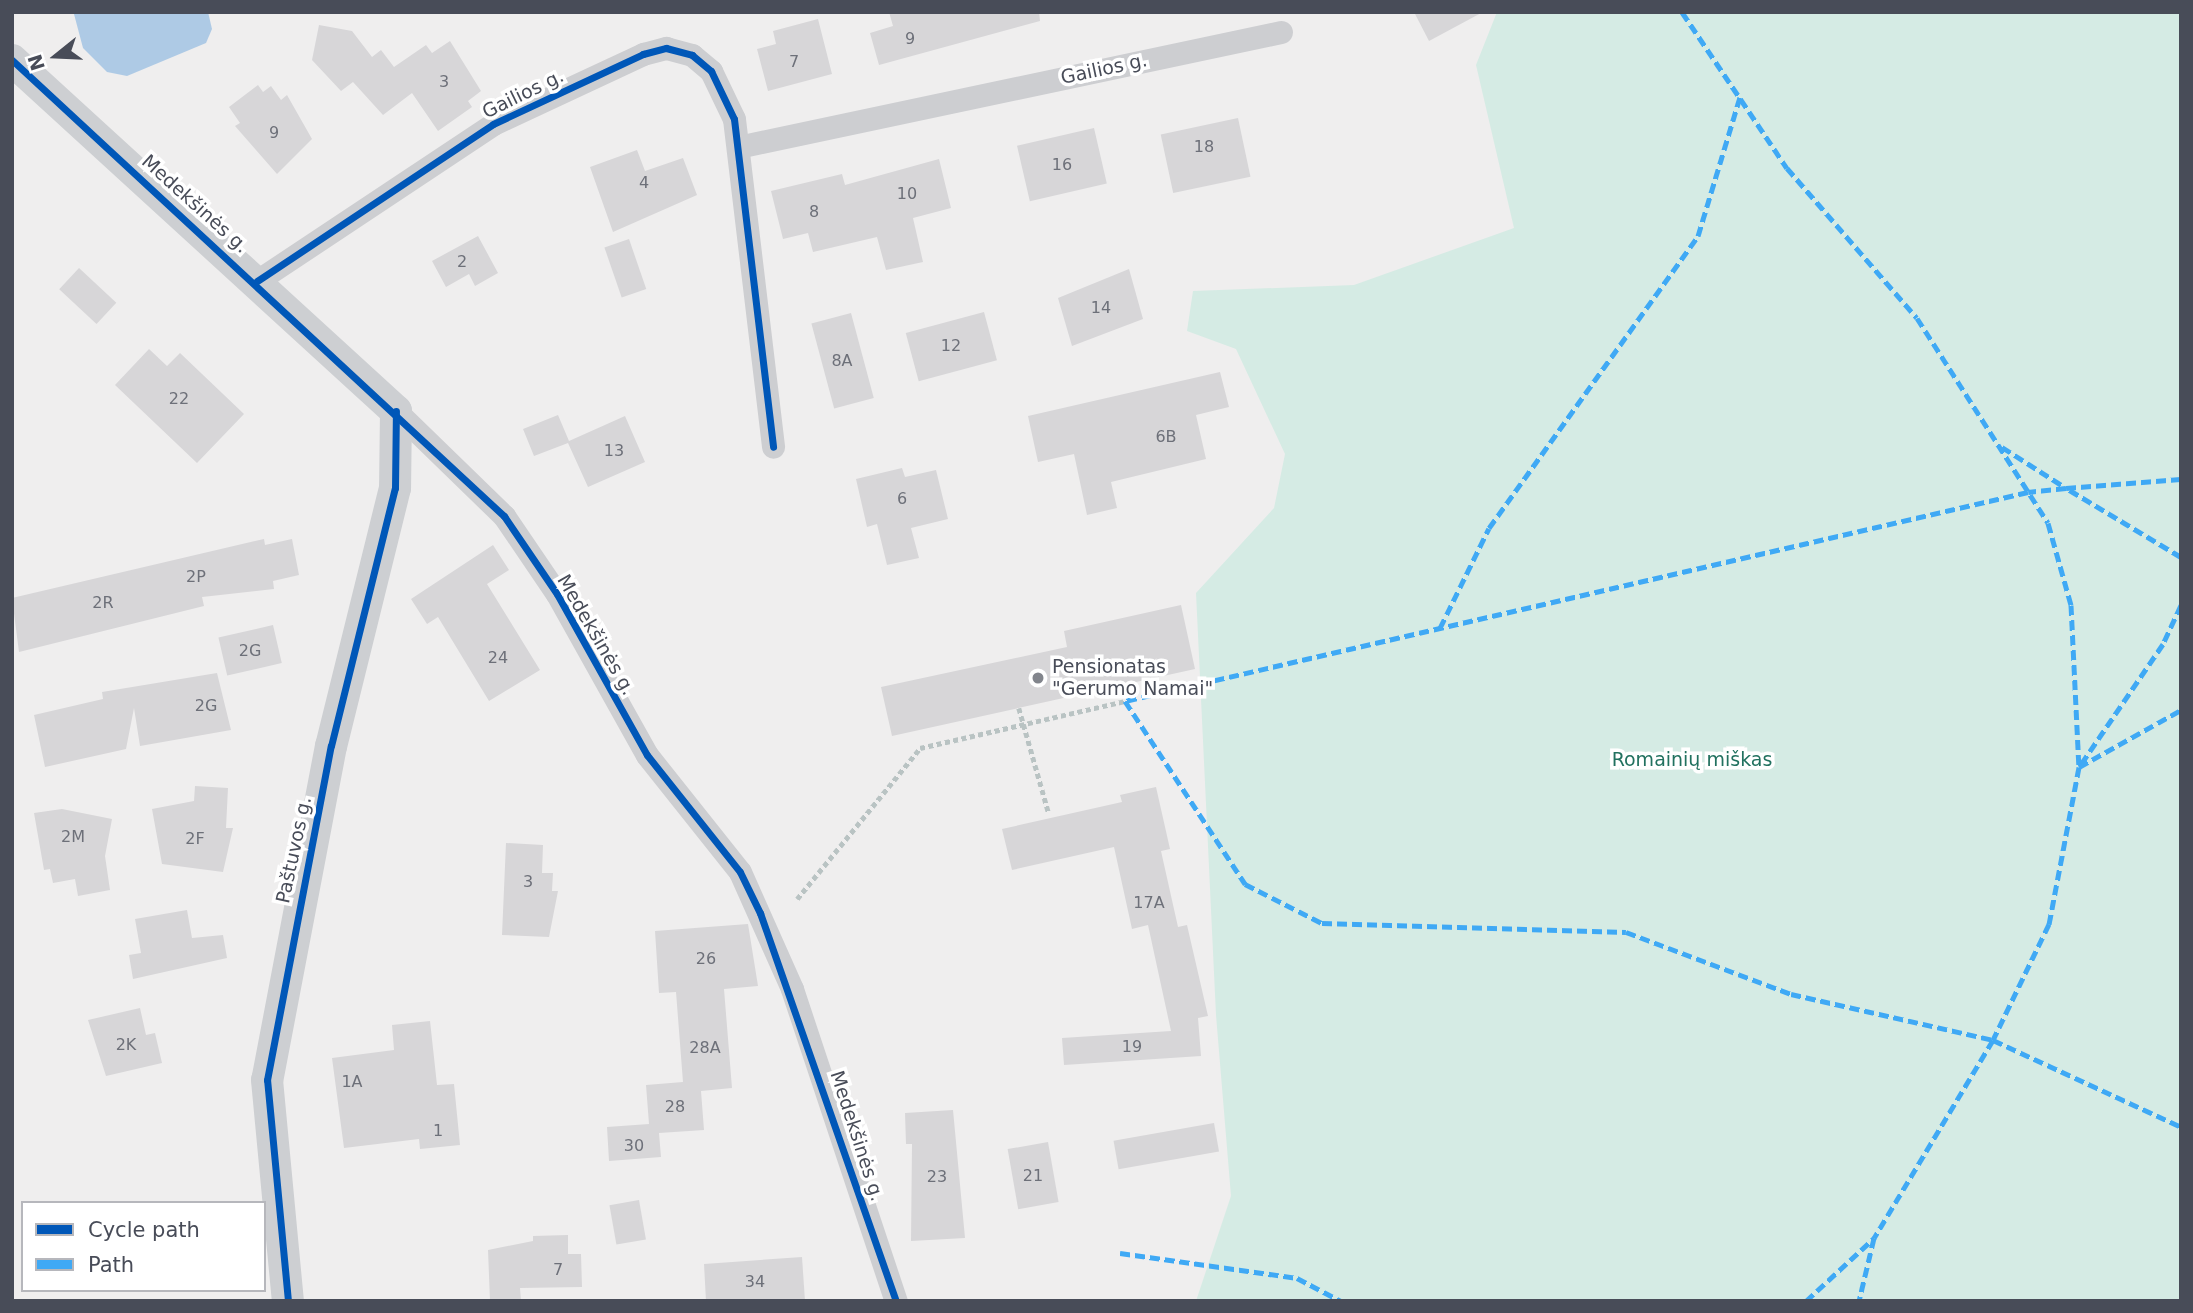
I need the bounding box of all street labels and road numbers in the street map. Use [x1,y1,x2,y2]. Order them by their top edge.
street label: Gailios g. [1059,49,1149,89]
street label: Gailios g. [479,64,567,124]
street label: Medekšinės g. [137,150,253,258]
street label: Medekšinės g. [552,571,640,699]
street label: Paštuvos g. [272,795,316,905]
street label: Medekšinės g. [825,1068,889,1204]

